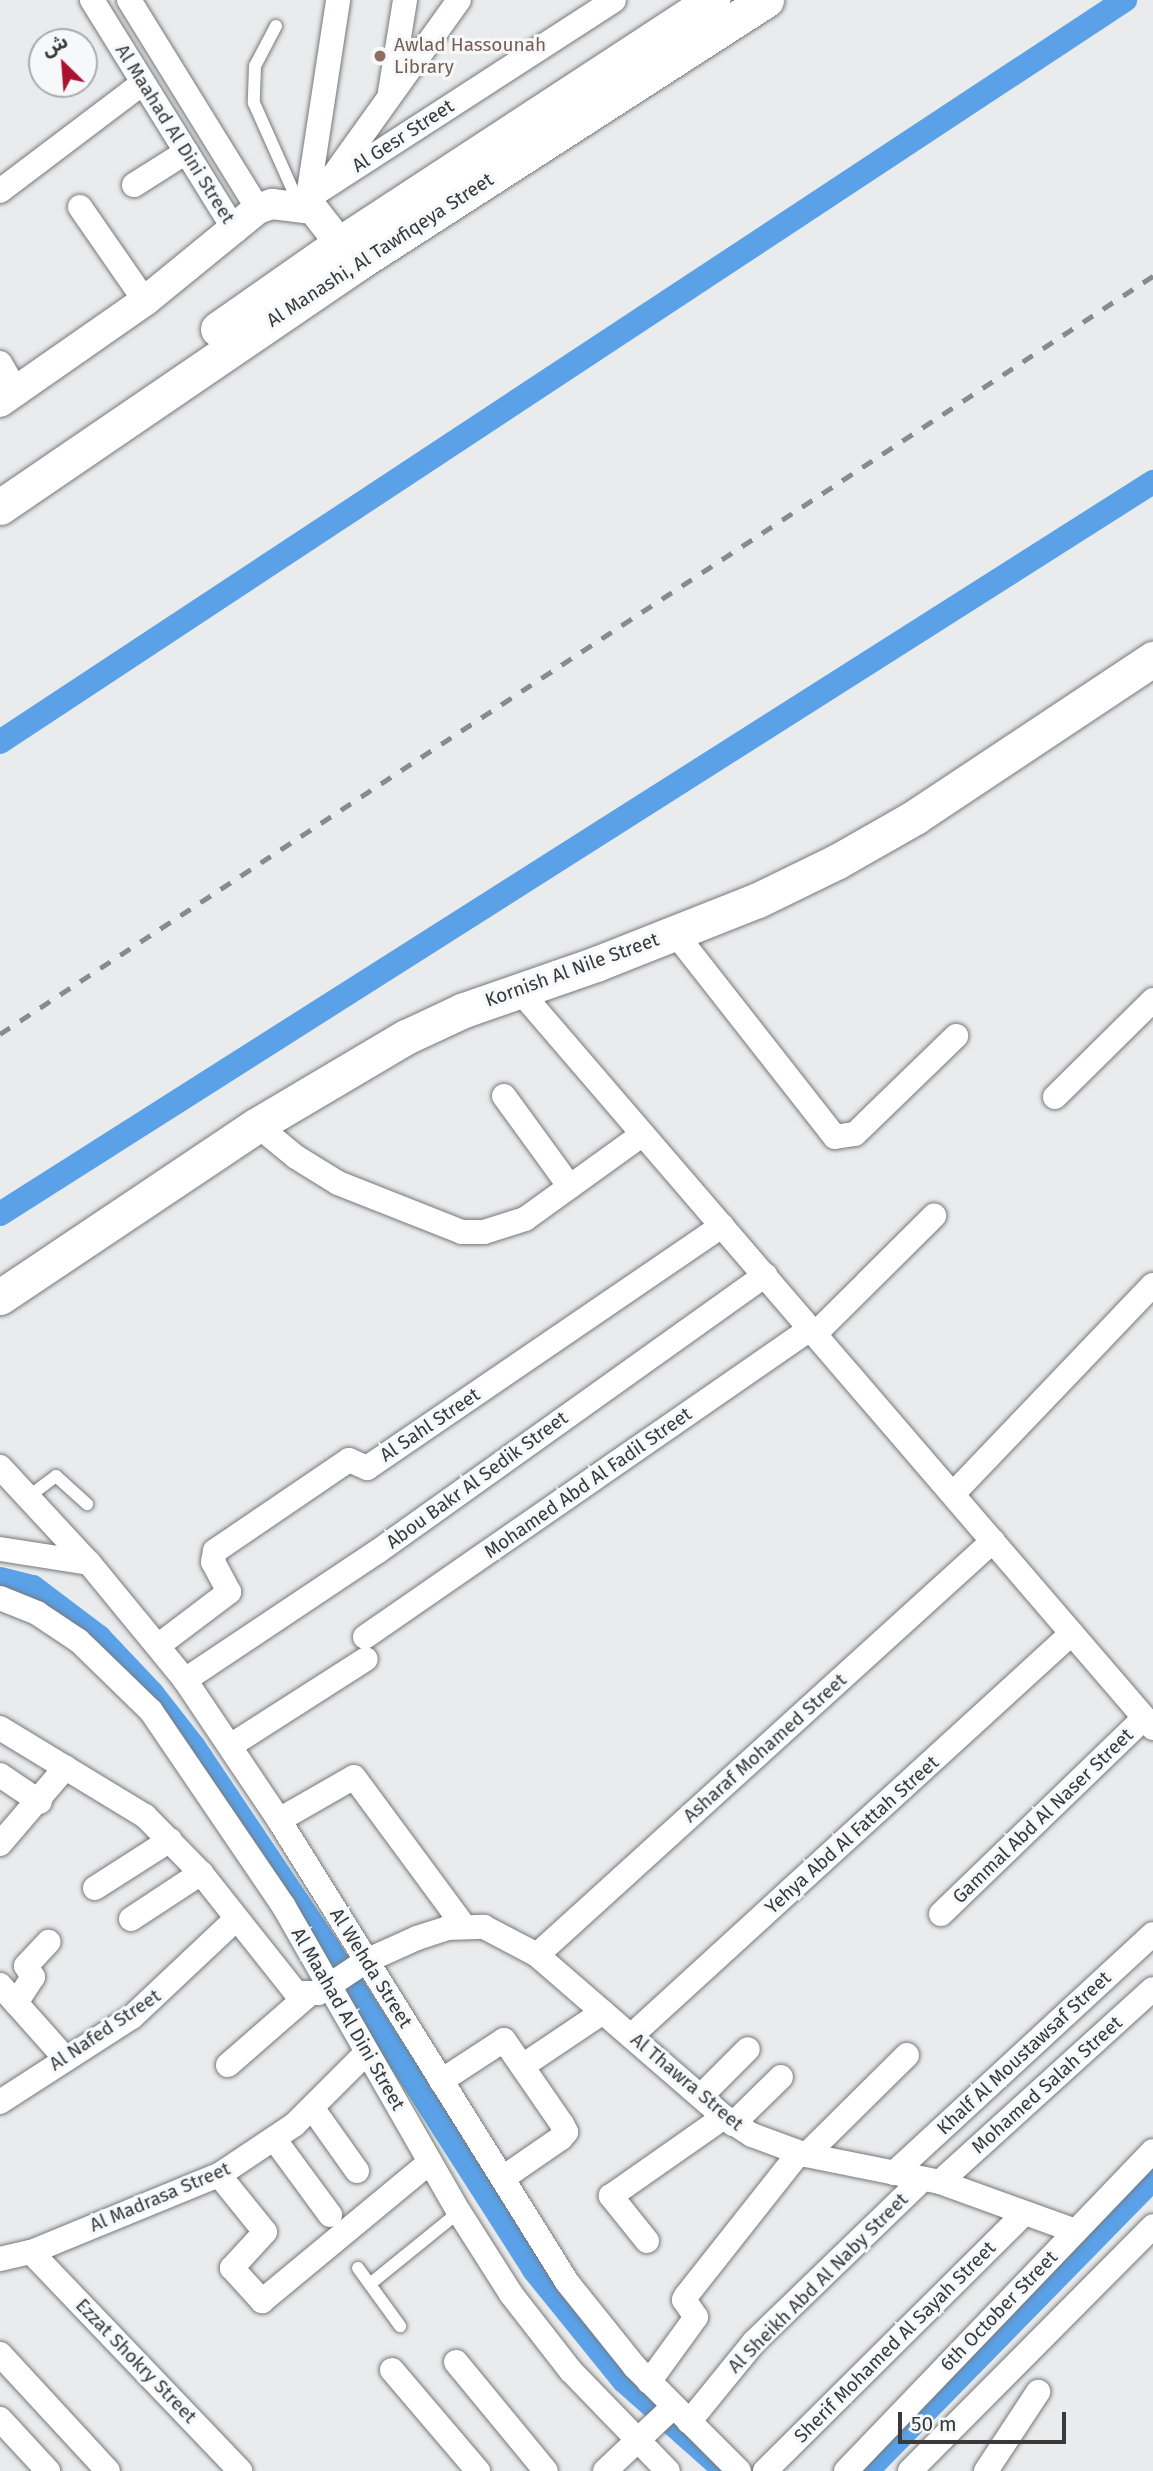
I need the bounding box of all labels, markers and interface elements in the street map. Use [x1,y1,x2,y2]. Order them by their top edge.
north arrow [28,28,98,98]
text: ش [38,29,71,61]
place label: Awlad Hassounah Library [394,34,546,78]
street label: Al Maahad Al Dini Street [111,40,239,228]
marker: Awlad Hassounah Library [372,48,388,64]
street label: Al Gesr Street [348,95,458,177]
street label: Al Manashi, Al Tawfiqeya Street [262,168,498,332]
street label: Kornish Al Nile Street [482,928,662,1012]
street label: Al Sahl Street [376,1383,484,1467]
street label: Mohamed Abd Al Fadil Street [480,1403,696,1563]
street label: Abou Bakr Al Sedik Street [382,1407,572,1553]
street label: Asharaf Mohamed Street [679,1669,851,1827]
street label: Gammal Abd Al Naser Street [948,1724,1138,1908]
street label: Yehya Abd Al Fattah Street [761,1751,943,1919]
street label: Al Wehda Street [325,1904,417,2032]
street label: Al Maahad Al Dini Street [286,1924,410,2114]
street label: Khalf Al Moustawsaf Street [932,1966,1116,2140]
street label: Al Nafed Street [45,1984,165,2076]
street label: Mohamed Salah Street [967,2011,1127,2159]
street label: Al Thawra Street [626,2028,748,2136]
street label: Al Madrasa Street [86,2157,234,2237]
street label: Al Sheikh Abd Al Naby Street [723,2188,913,2378]
street label: Sherif Mohamed Al Sayah Street [790,2237,1000,2447]
street label: 6th October Street [936,2246,1062,2376]
street label: Ezzat Shokry Street [71,2294,201,2428]
scale bar [901,2398,1069,2442]
text: 50 m [911,2411,957,2437]

